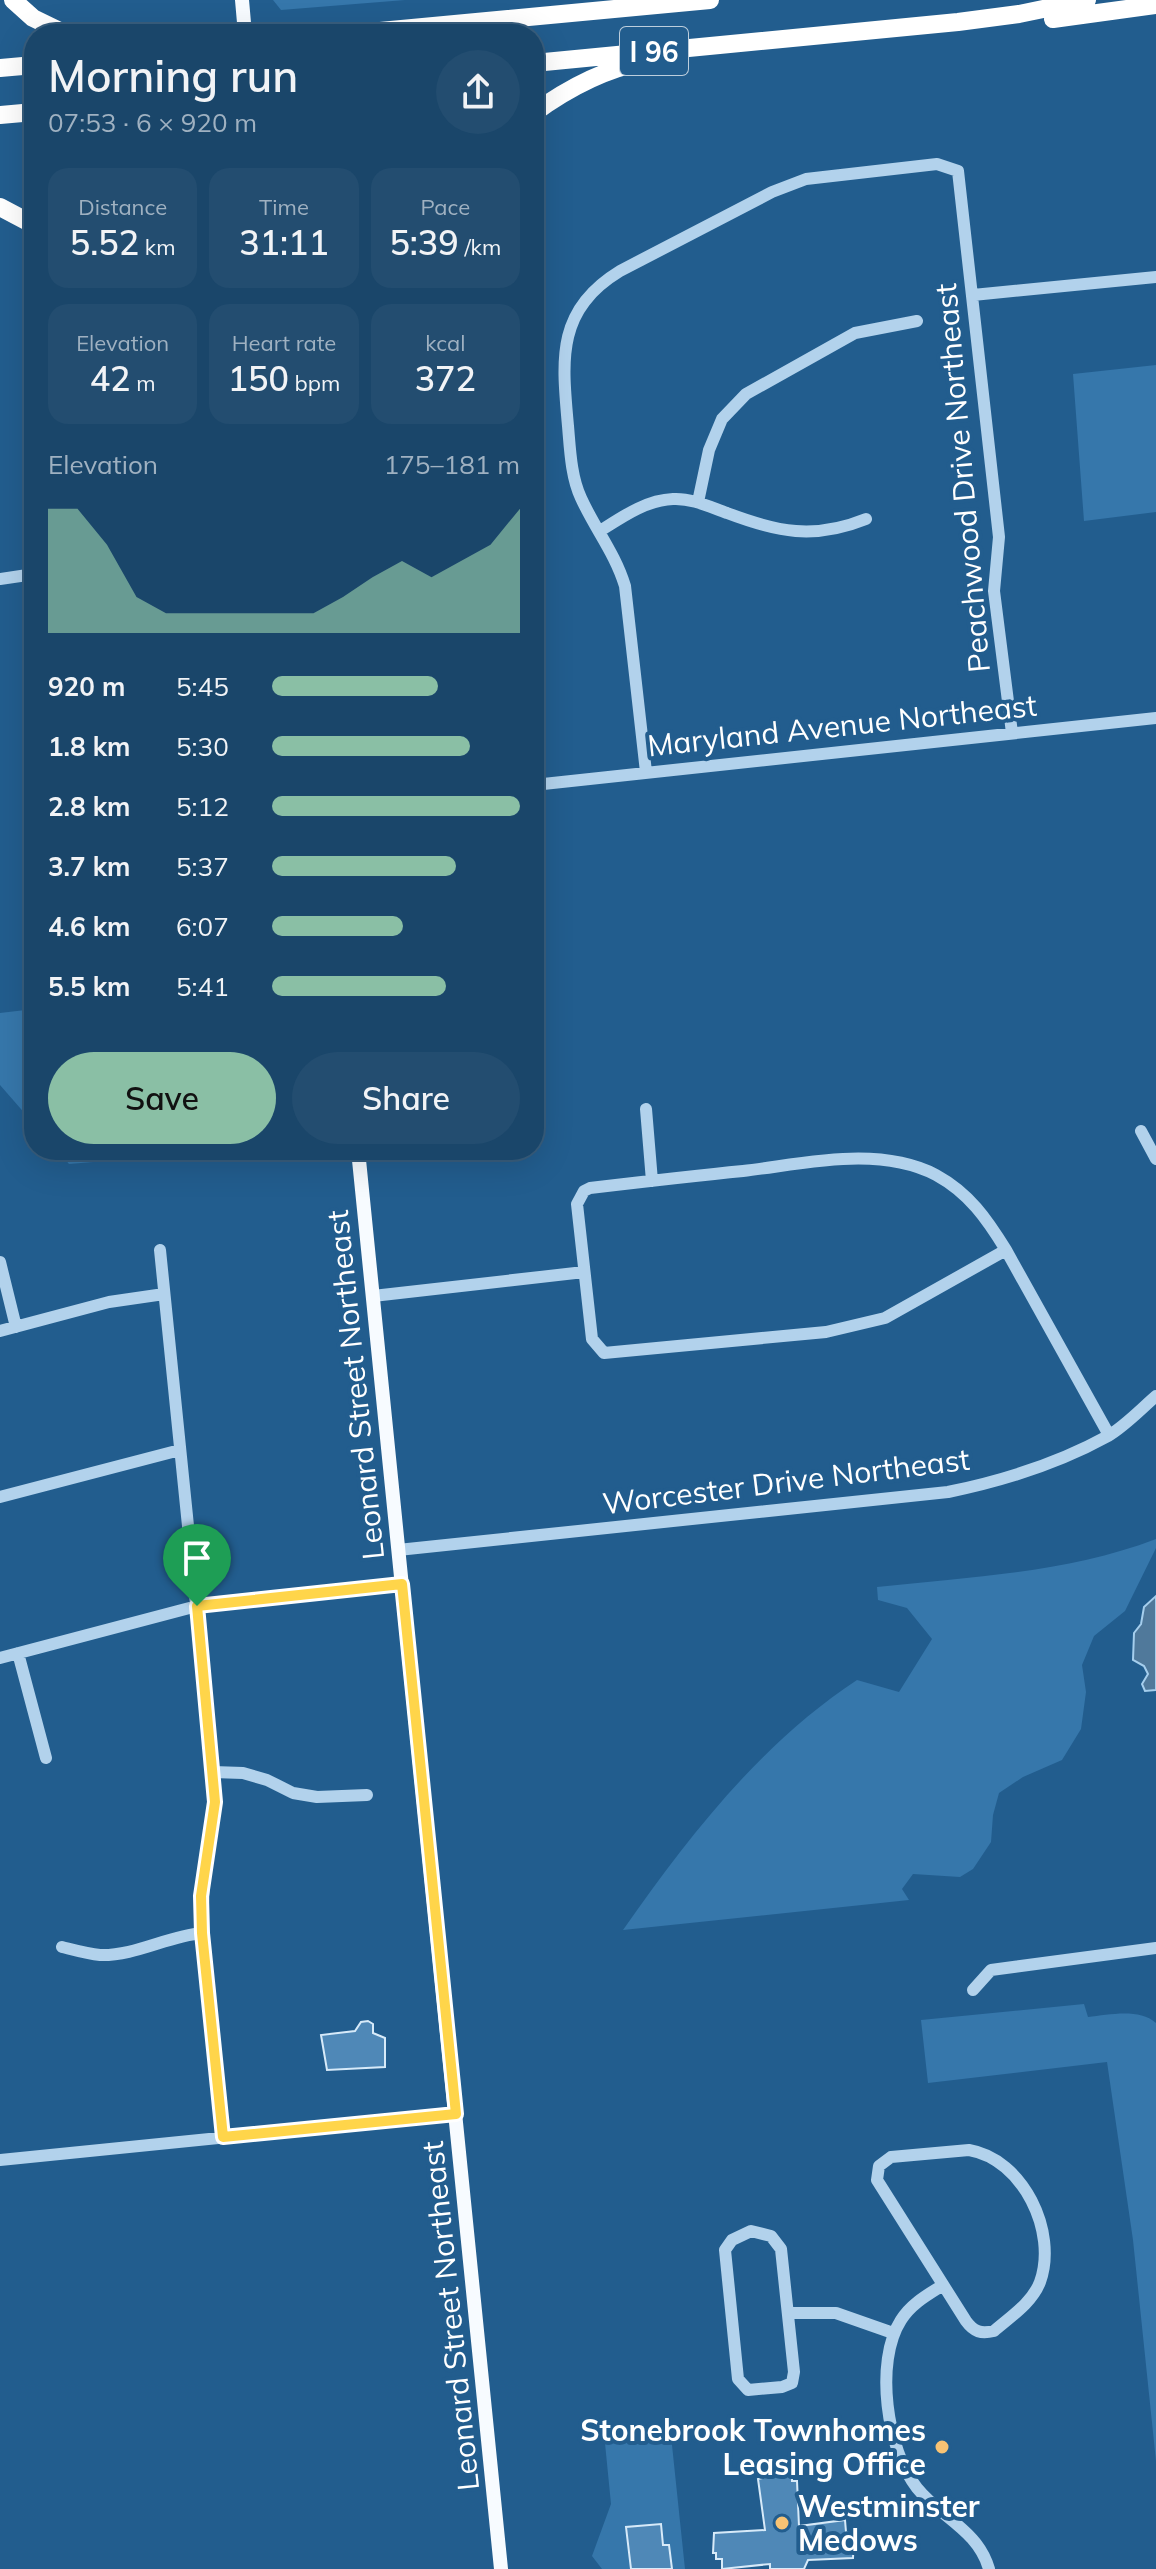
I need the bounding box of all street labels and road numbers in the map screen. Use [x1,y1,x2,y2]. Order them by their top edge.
road number: I 96 [620,27,688,75]
street label: Peachwood Drive Northeast [926,282,998,674]
street label: Maryland Avenue Northeast [645,686,1039,764]
street label: Leonard Street Northeast [318,1208,392,1562]
street label: Worcester Drive Northeast [600,1440,972,1522]
street label: Leonard Street Northeast [413,2139,487,2493]

